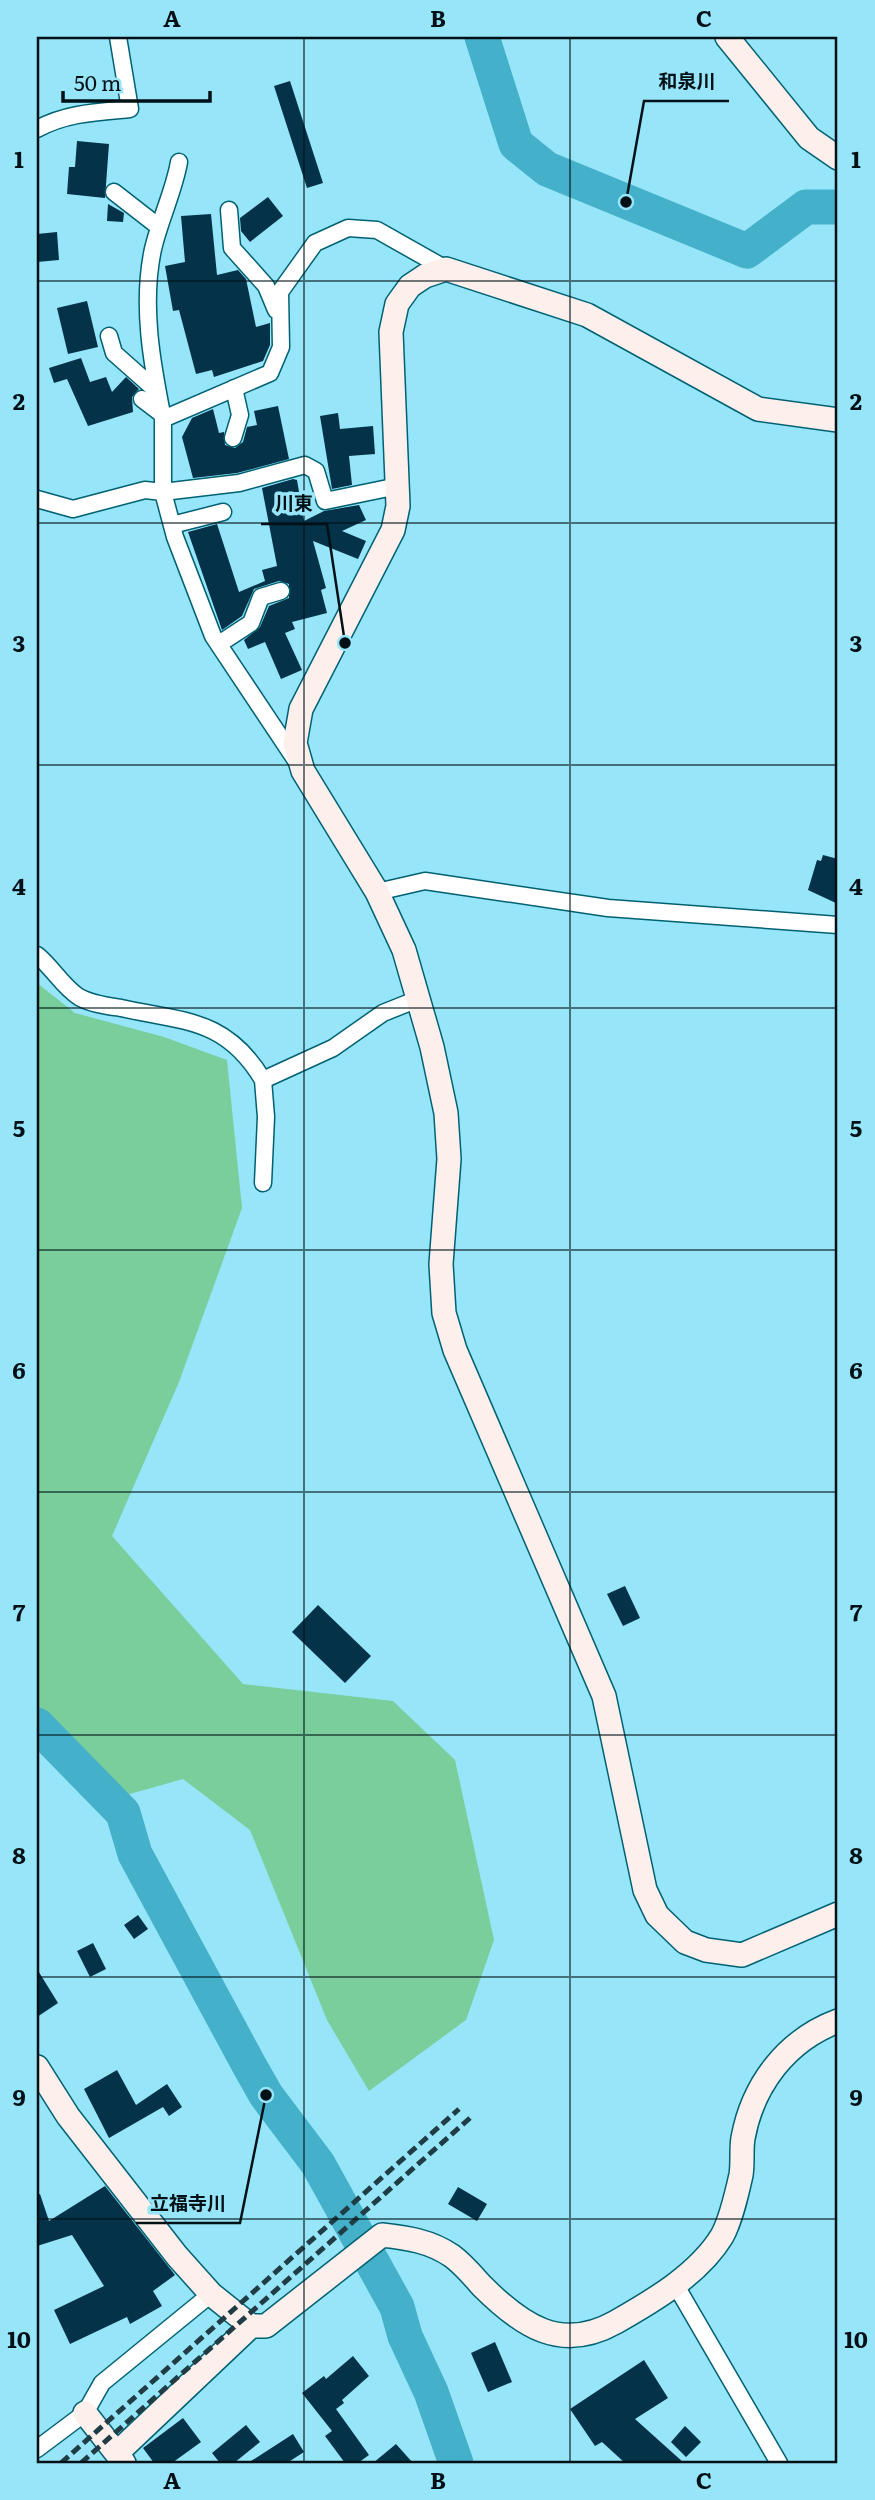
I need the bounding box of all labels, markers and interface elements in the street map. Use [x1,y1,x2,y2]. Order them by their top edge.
text: A [163,0,181,34]
text: B [430,0,446,34]
text: C [696,0,712,34]
scale bar [63,60,210,104]
callout: 和泉川 [644,61,729,101]
text: 50 m [74,66,121,97]
text: 和泉川 [658,66,716,94]
text: 1 [14,141,24,175]
text: 1 [851,141,861,175]
text: 2 [13,383,25,417]
text: 2 [850,383,862,417]
callout: 川東 [261,484,327,524]
text: 川東 [275,488,313,516]
text: 3 [13,625,25,659]
text: 3 [850,625,862,659]
text: 4 [12,868,26,902]
text: 4 [849,868,863,902]
text: 5 [13,1110,25,1144]
text: 5 [850,1110,862,1144]
text: 6 [12,1352,26,1386]
text: 6 [849,1352,863,1386]
text: 7 [13,1594,26,1628]
text: 7 [850,1594,863,1628]
text: 8 [12,1837,26,1871]
text: 8 [849,1837,863,1871]
text: 9 [12,2079,26,2113]
text: 9 [849,2079,863,2113]
callout: 立福寺川 [136,2183,240,2223]
text: 立福寺川 [150,2188,226,2216]
text: 10 [7,2321,31,2355]
text: 10 [844,2321,868,2355]
text: A [163,2462,181,2496]
text: B [430,2462,446,2496]
text: C [696,2462,712,2496]

